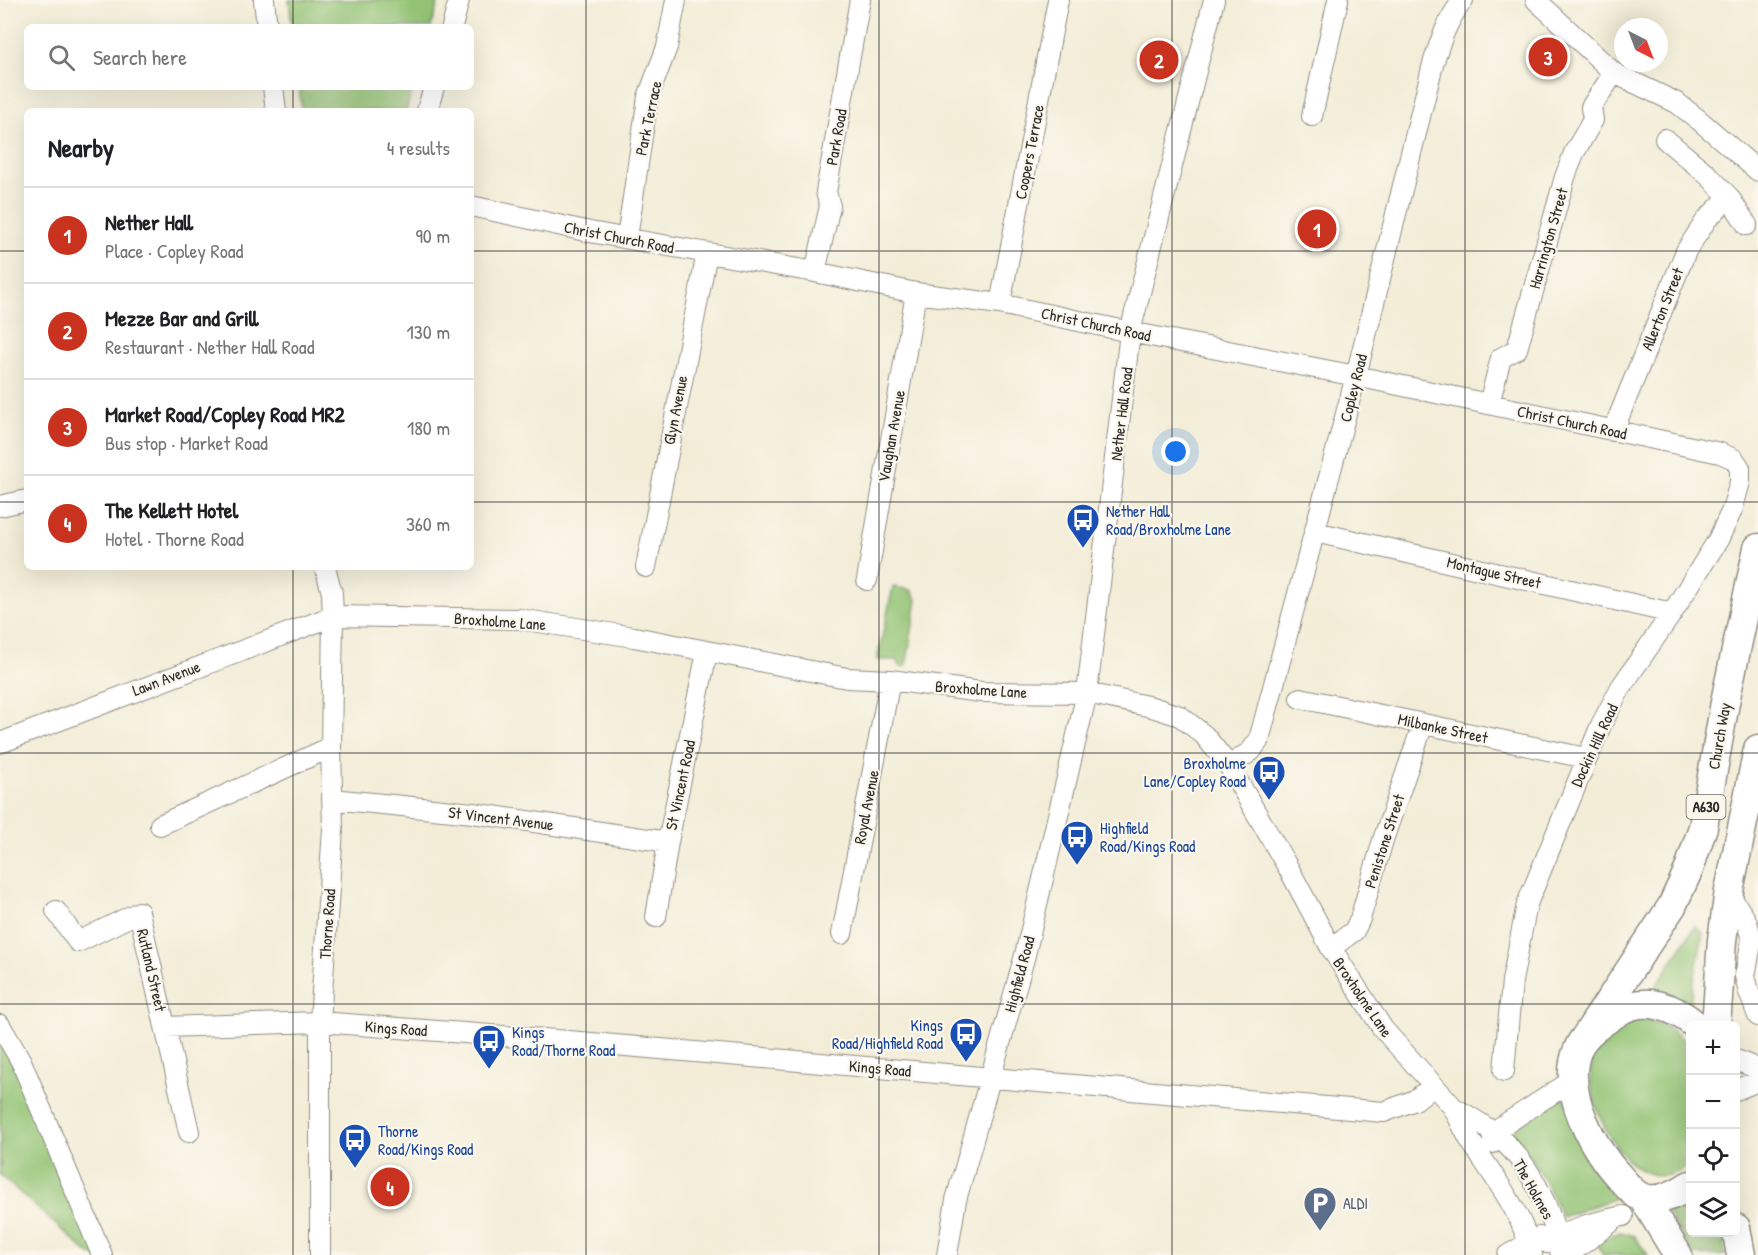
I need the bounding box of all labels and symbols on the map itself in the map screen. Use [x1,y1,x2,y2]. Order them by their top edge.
north arrow [1614,18,1668,72]
pin: 3 [1528,34,1568,80]
pin: 2 [1140,38,1178,82]
street label: Park Terrace [629,78,667,157]
street label: Coopers Terrace [1009,102,1049,201]
street label: Park Road [820,107,852,167]
street label: Harrington Street [1523,184,1573,291]
pin: 1 [1298,206,1336,252]
street label: Christ Church Road [562,216,676,258]
street label: Allerton Street [1635,264,1689,354]
street label: Christ Church Road [1039,302,1153,346]
street label: Copley Road [1334,352,1372,424]
street label: Nether Hall Road [1104,366,1138,462]
street label: Glyn Avenue [658,373,693,447]
street label: Vaughan Avenue [872,388,910,484]
street label: Christ Church Road [1515,400,1629,444]
your location [1161,437,1190,466]
place label: Nether Hall Road/Broxholme Lane [1106,500,1232,540]
bus stop icon: Nether Hall Road/Broxholme Lane [1065,502,1101,549]
street label: Montague Street [1445,551,1544,594]
street label: Broxholme Lane [453,607,547,635]
street label: Lawn Avenue [129,655,204,701]
street label: Broxholme Lane [934,675,1028,703]
street label: Dockin Hill Road [1565,700,1623,790]
street label: Church Way [1702,701,1736,771]
street label: Milbanke Street [1396,708,1490,748]
street label: St Vincent Road [660,738,700,832]
place label: Broxholme Lane/Copley Road [1144,752,1247,792]
bus stop icon: Broxholme Lane/Copley Road [1251,754,1287,801]
street label: Royal Avenue [848,767,884,846]
street label: Penistone Street [1358,791,1410,891]
road number: A630 [1686,795,1726,819]
street label: St Vincent Avenue [447,801,556,835]
place label: Highfield Road/Kings Road [1100,817,1195,857]
bus stop icon: Highfield Road/Kings Road [1059,819,1095,866]
street label: Thorne Road [314,888,340,960]
street label: Rutland Street [132,927,172,1014]
street label: Highfield Road [998,933,1040,1015]
street label: Broxholme Lane [1328,953,1398,1042]
place label: Kings Road/Highfield Road [832,1014,943,1054]
street label: Kings Road [364,1015,428,1041]
bus stop icon: Kings Road/Highfield Road [948,1016,984,1063]
place label: Kings Road/Thorne Road [512,1021,615,1061]
bus stop icon: Kings Road/Thorne Road [471,1023,507,1070]
street label: Kings Road [848,1054,912,1082]
place label: Thorne Road/Kings Road [378,1120,473,1160]
bus stop icon: Thorne Road/Kings Road [337,1122,373,1169]
street label: The Holmes [1508,1155,1560,1223]
pin: 4 [370,1164,410,1210]
parking icon: ALDI [1302,1185,1338,1232]
place label: ALDI [1343,1192,1368,1214]

